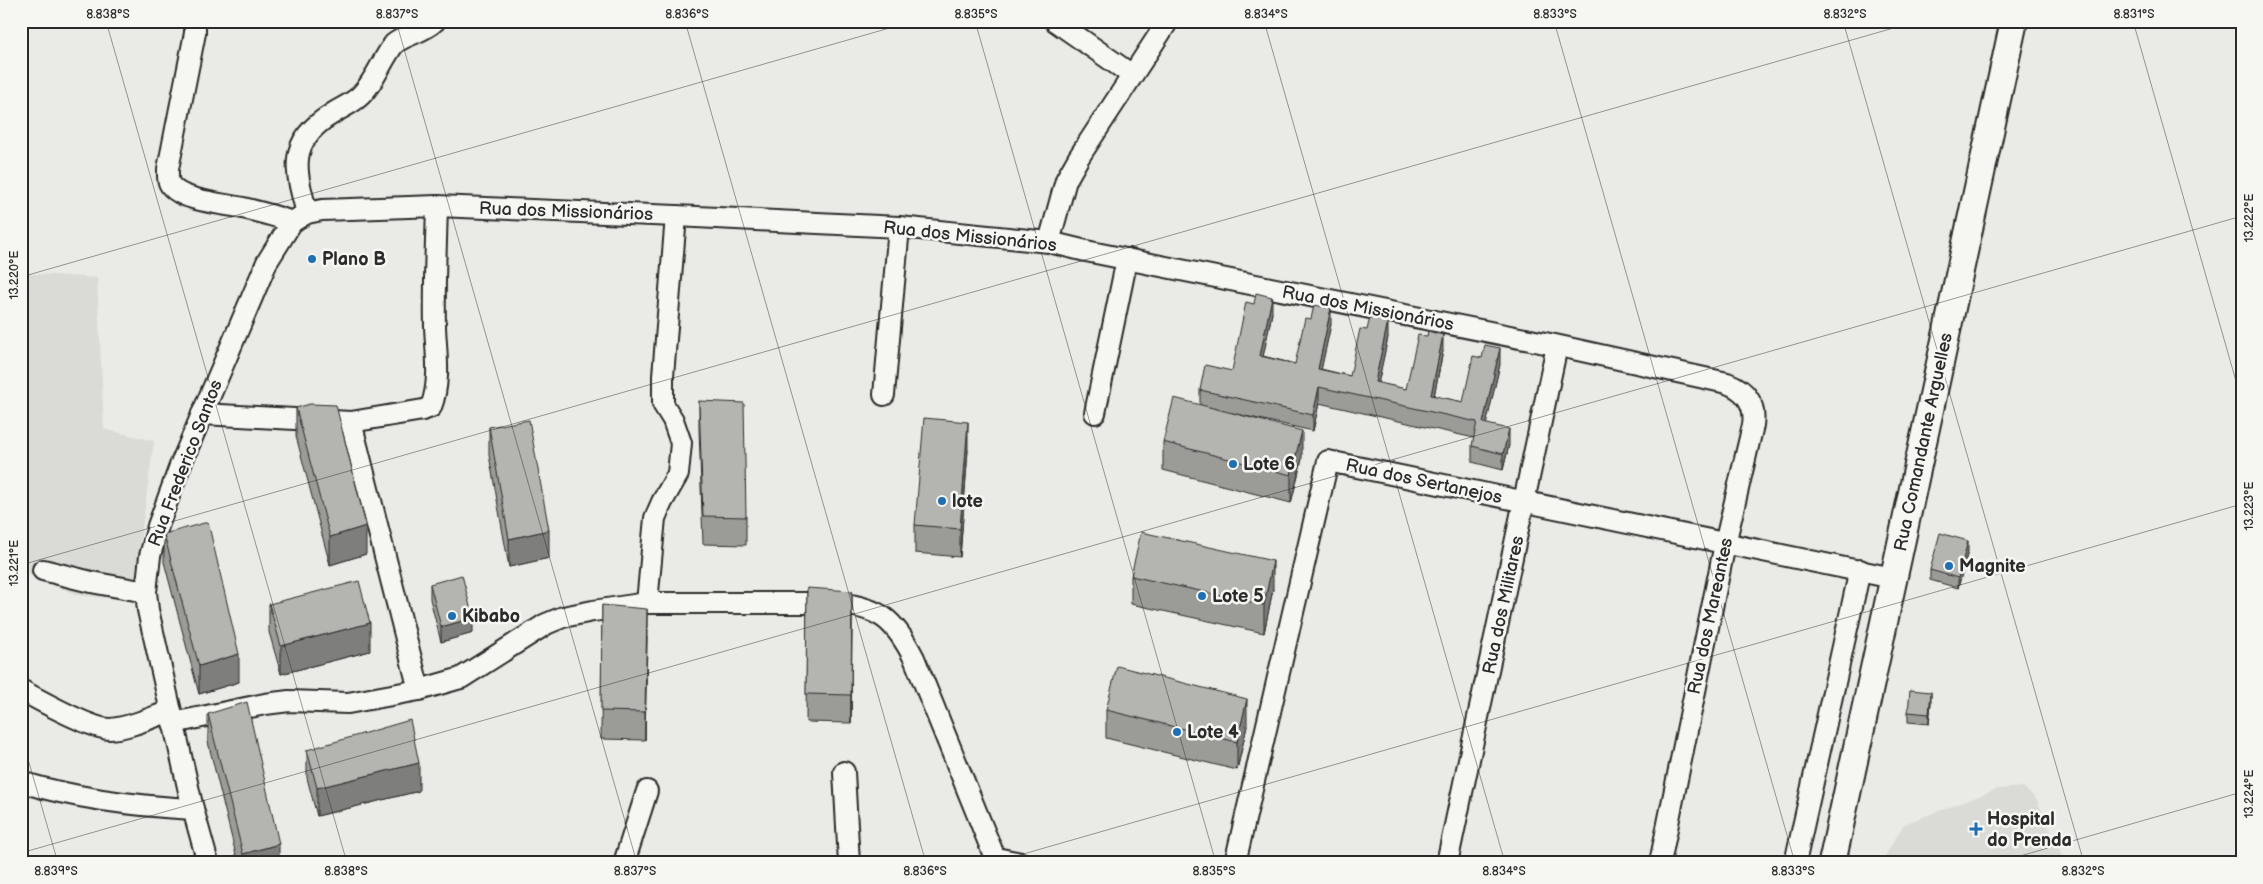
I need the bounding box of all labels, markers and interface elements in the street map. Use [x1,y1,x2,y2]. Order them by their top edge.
text: 8.838°S [86,7,130,22]
text: 8.837°S [376,7,418,22]
text: 8.836°S [665,7,709,22]
text: 8.835°S [954,7,998,22]
text: 8.834°S [1244,7,1288,22]
text: 8.833°S [1533,7,1577,22]
text: 8.832°S [1823,7,1867,22]
text: 8.831°S [2113,7,2155,22]
text: 13.222°E [2242,194,2257,242]
street label: Rua dos Missionários [478,198,654,225]
street label: Rua dos Missionários [882,217,1058,256]
place label: Plano B [322,249,386,270]
text: 13.220°E [7,250,22,300]
marker: Plano B [306,253,318,265]
street label: Rua dos Missionários [1280,282,1456,335]
street label: Rua Comandante Arguelles [1890,331,1957,553]
street label: Rua Frederico Santos [144,377,227,549]
place label: Lote 6 [1243,454,1295,475]
street label: Rua dos Sertanejos [1344,455,1504,508]
marker: Lote 6 [1227,458,1239,470]
text: 13.223°E [2242,481,2257,530]
place label: lote [952,491,983,512]
marker: lote [936,495,948,507]
street label: Rua dos Militares [1479,534,1528,676]
street label: Rua dos Mareantes [1684,536,1737,696]
text: 13.221°E [7,540,22,586]
place label: Magnite [1959,556,2026,577]
marker: Magnite [1943,560,1955,572]
place label: Lote 5 [1212,586,1264,607]
marker: Lote 5 [1196,590,1208,602]
place label: Kibabo [462,606,520,627]
marker: Kibabo [446,610,458,622]
place label: Lote 4 [1187,722,1239,743]
marker: Lote 4 [1171,726,1183,738]
text: 13.224°E [2242,770,2257,818]
place label: Hospital do Prenda [1987,809,2072,851]
marker: Hospital do Prenda [1969,822,1983,836]
text: 8.839°S [34,864,78,879]
text: 8.838°S [324,864,368,879]
text: 8.837°S [614,864,656,879]
text: 8.836°S [903,864,947,879]
text: 8.835°S [1192,864,1236,879]
text: 8.834°S [1482,864,1526,879]
text: 8.833°S [1771,864,1815,879]
text: 8.832°S [2061,864,2105,879]

